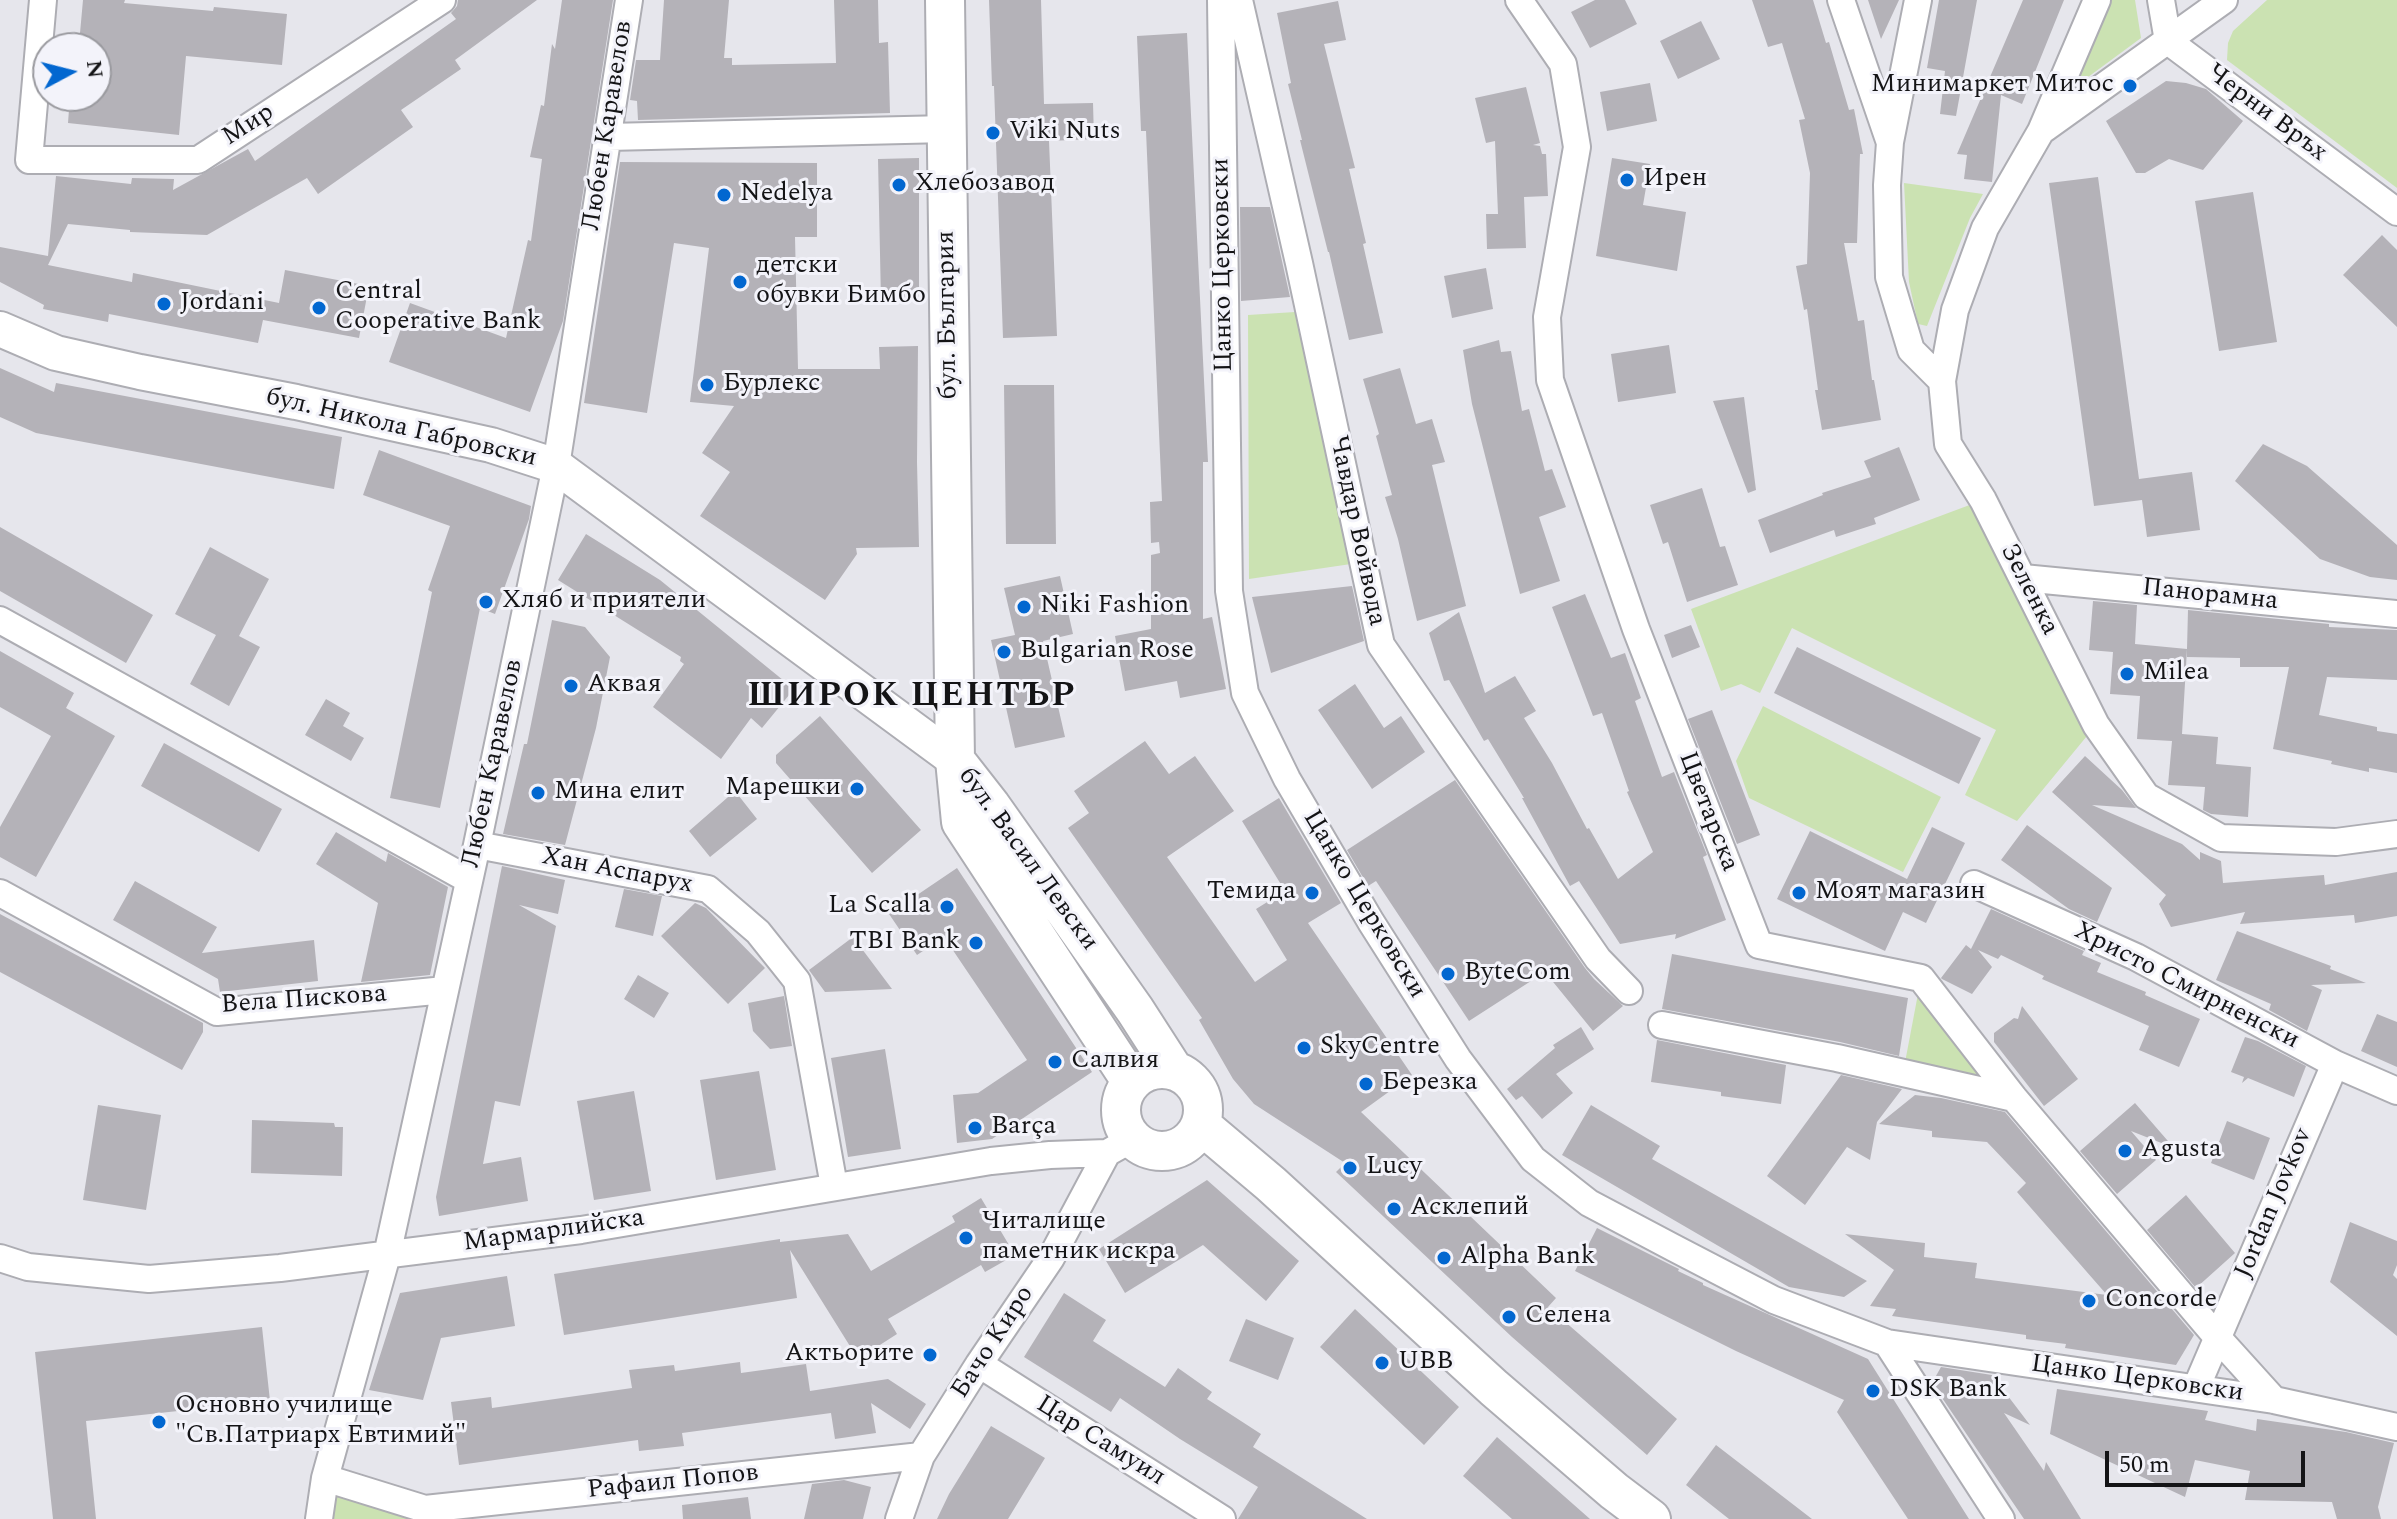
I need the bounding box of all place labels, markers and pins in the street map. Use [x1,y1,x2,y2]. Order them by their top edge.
place label: Минимаркет Митос [1871,70,2114,102]
marker: Минимаркет Митос [2121,77,2139,95]
place label: Viki Nuts [1009,117,1121,149]
marker: Viki Nuts [984,124,1002,142]
place label: Ирен [1643,164,1707,196]
place label: Хлебозавод [915,169,1055,201]
marker: Ирен [1618,171,1636,189]
marker: Хлебозавод [890,176,908,194]
place label: Nedelya [740,179,833,211]
marker: Nedelya [715,186,733,204]
place label: детски обувки Бимбо [756,251,926,312]
marker: детски обувки Бимбо [731,273,749,291]
place label: Central Cooperative Bank [335,277,541,338]
place label: Jordani [180,288,264,320]
marker: Jordani [155,295,173,313]
marker: Central Cooperative Bank [310,299,328,317]
place label: Бурлекс [723,369,821,401]
marker: Бурлекс [698,376,716,394]
place label: Хляб и приятели [502,586,706,618]
place label: Niki Fashion [1040,591,1189,623]
marker: Хляб и приятели [477,593,495,611]
marker: Niki Fashion [1015,598,1033,616]
place label: Bulgarian Rose [1020,636,1194,668]
marker: Bulgarian Rose [995,643,1013,661]
place label: Milea [2143,658,2209,690]
marker: Milea [2118,665,2136,683]
place label: Аквая [587,670,661,702]
marker: Аквая [562,677,580,695]
place label: Марешки [725,773,841,805]
place label: Мина елит [554,777,684,809]
marker: Марешки [848,780,866,798]
marker: Мина елит [529,784,547,802]
place label: Темида [1207,877,1296,909]
place label: Моят магазин [1815,877,1985,909]
marker: Темида [1303,884,1321,902]
marker: Моят магазин [1790,884,1808,902]
place label: La Scalla [828,891,931,923]
marker: La Scalla [938,898,956,916]
place label: TBI Bank [849,927,960,959]
marker: TBI Bank [967,934,985,952]
place label: ByteCom [1464,958,1571,990]
marker: ByteCom [1439,965,1457,983]
place label: SkyCentre [1320,1032,1440,1064]
marker: SkyCentre [1295,1039,1313,1057]
place label: Салвия [1071,1046,1159,1078]
marker: Салвия [1046,1053,1064,1071]
place label: Березка [1382,1068,1478,1100]
marker: Березка [1357,1075,1375,1093]
place label: Barça [991,1112,1056,1144]
marker: Barça [966,1119,984,1137]
place label: Agusta [2141,1135,2222,1167]
marker: Agusta [2116,1142,2134,1160]
place label: Lucy [1366,1152,1422,1184]
marker: Lucy [1341,1159,1359,1177]
place label: Асклепий [1410,1193,1529,1225]
marker: Асклепий [1385,1200,1403,1218]
place label: Читалище паметник искра [982,1207,1176,1268]
marker: Читалище паметник искра [957,1229,975,1247]
place label: Alpha Bank [1460,1242,1595,1274]
marker: Alpha Bank [1435,1249,1453,1267]
place label: Concorde [2105,1285,2217,1317]
marker: Concorde [2080,1292,2098,1310]
place label: Селена [1525,1301,1611,1333]
marker: Селена [1500,1308,1518,1326]
place label: Актьорите [784,1339,914,1371]
marker: Актьорите [921,1346,939,1364]
place label: UBB [1398,1347,1453,1379]
marker: UBB [1373,1354,1391,1372]
place label: DSK Bank [1889,1375,2008,1407]
marker: DSK Bank [1864,1382,1882,1400]
place label: Основно училище "Св.Патриарх Евтимий" [175,1391,467,1452]
marker: Основно училище "Св.Патриарх Евтимий" [150,1413,168,1431]

